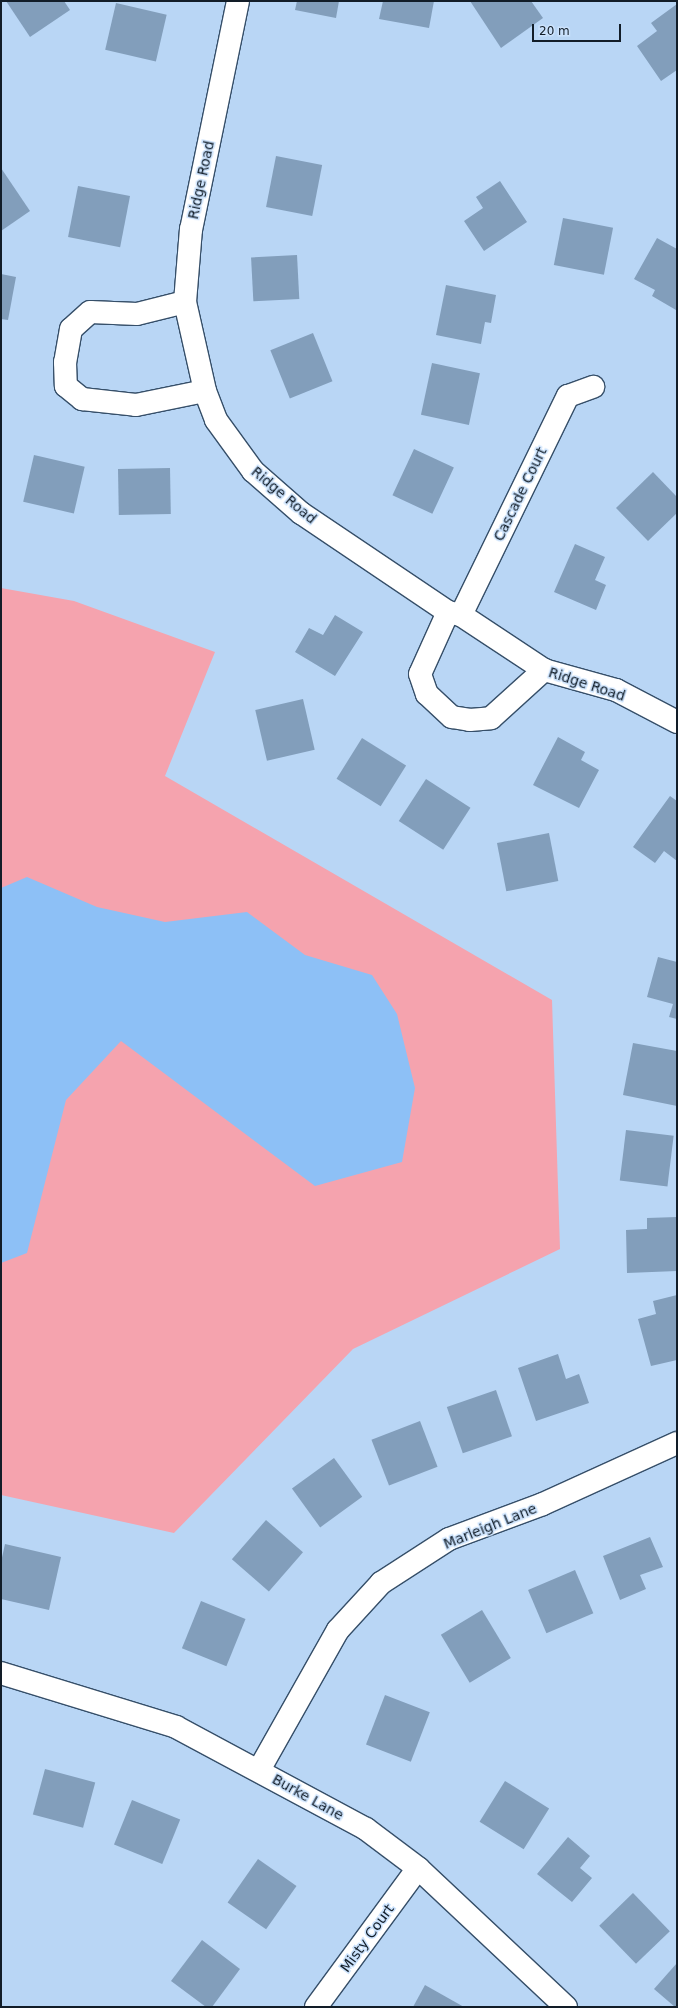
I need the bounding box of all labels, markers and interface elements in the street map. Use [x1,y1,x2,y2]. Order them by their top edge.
scale bar [534,16,623,42]
text: 20 m [539,24,570,38]
street label: Ridge Road [185,139,217,221]
street label: Cascade Court [490,444,550,544]
street label: Ridge Road [248,463,320,527]
street label: Ridge Road [547,664,627,704]
street label: Marleigh Lane [441,1500,539,1552]
street label: Burke Lane [269,1771,347,1823]
street label: Misty Court [337,1901,397,1975]

